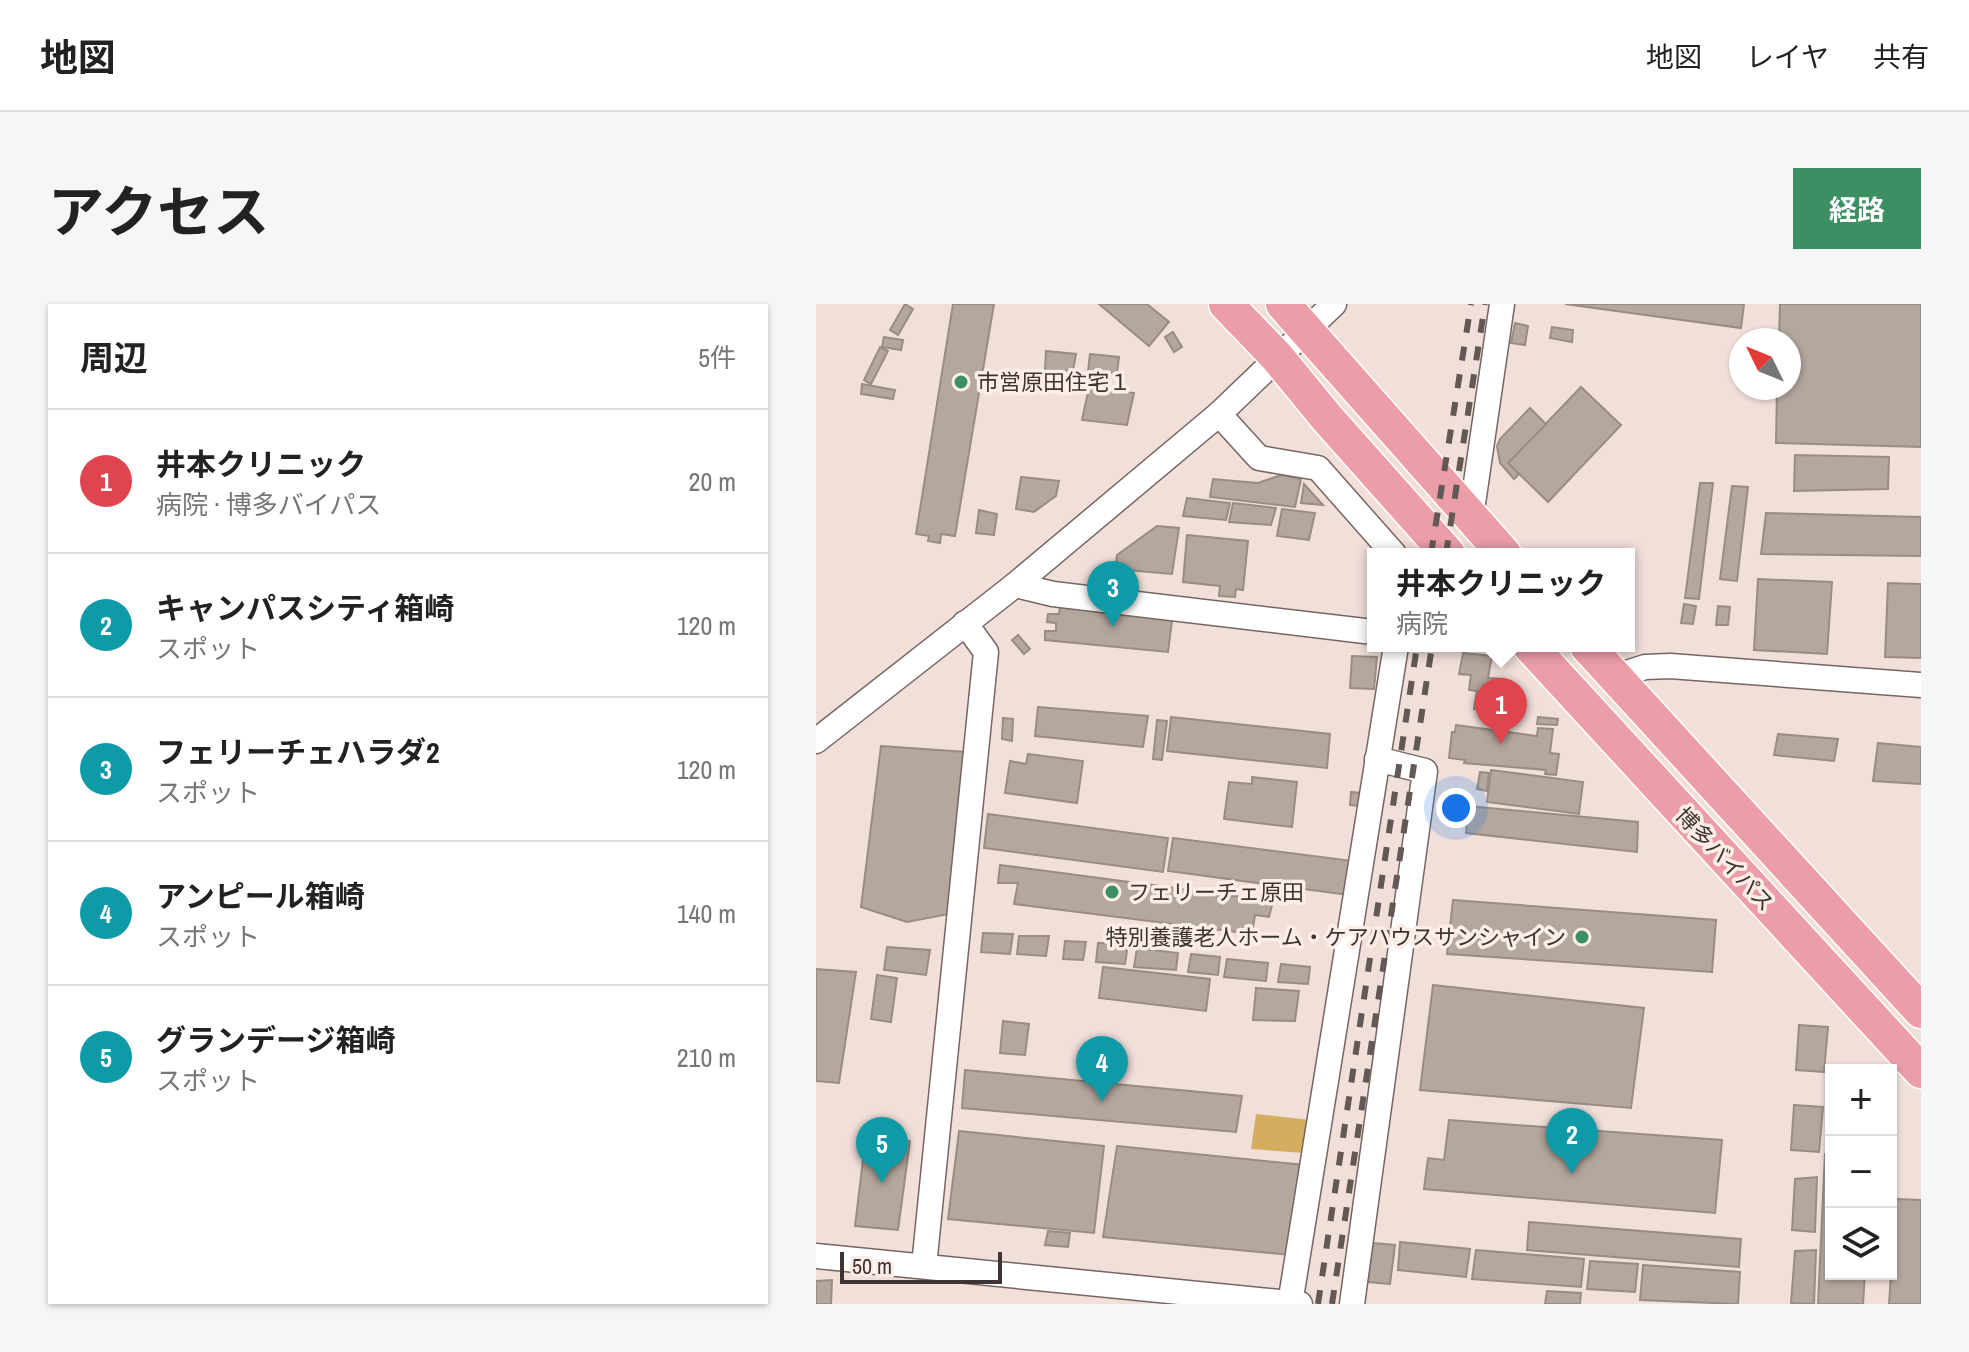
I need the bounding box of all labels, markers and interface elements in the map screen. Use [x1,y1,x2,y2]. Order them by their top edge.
text: 地図 [40,32,116,83]
text: 地図 [1646,38,1702,76]
text: レイヤ [1746,38,1829,76]
text: 共有 [1873,38,1929,76]
button: 経路 [1793,168,1921,249]
text: アクセス [48,174,269,249]
north arrow [1729,328,1801,400]
text: 周辺 [80,335,148,381]
text: 5件 [698,340,736,375]
place label: 市営原田住宅１ [977,367,1131,397]
marker: 市営原田住宅１ [952,373,970,391]
text: 井本クリニック [156,444,366,484]
text: 1 [100,464,112,499]
text: 20 m [689,464,736,499]
text: 病院 · 博多バイパス [156,487,381,522]
popup [1367,548,1635,652]
pin: 3 [1087,561,1139,627]
text: 井本クリニック [1396,563,1606,603]
text: キャンパスシティ箱崎 [156,588,454,628]
text: 病院 [1396,606,1448,641]
text: 2 [100,608,112,643]
text: 120 m [677,608,736,643]
text: スポット [156,631,260,666]
pin: 1 [1475,678,1527,744]
text: フェリーチェハラダ2 [156,732,440,772]
text: 3 [100,752,112,787]
text: 120 m [677,752,736,787]
text: スポット [156,775,260,810]
your location [1436,788,1476,828]
street label: 博多バイパス [1669,801,1781,917]
text: アンピール箱崎 [156,876,365,916]
place label: フェリーチェ原田 [1128,877,1304,907]
marker: フェリーチェ原田 [1103,883,1121,901]
text: 4 [100,896,112,931]
text: 140 m [677,896,736,931]
text: スポット [156,919,260,954]
place label: 特別養護老人ホーム・ケアハウスサンシャイン [1106,922,1566,952]
marker: 特別養護老人ホーム・ケアハウスサンシャイン [1573,928,1591,946]
text: グランデージ箱崎 [156,1020,395,1060]
pin: 4 [1076,1036,1128,1102]
text: 5 [100,1040,112,1075]
text: 210 m [677,1040,736,1075]
text: スポット [156,1063,260,1098]
map controls [1825,1064,1897,1280]
button: + [1825,1064,1897,1136]
pin: 2 [1546,1108,1598,1174]
pin: 5 [856,1117,908,1183]
button: − [1825,1136,1897,1208]
button: layers [1825,1208,1897,1280]
scale bar [840,1248,1002,1284]
text: 50 m [852,1251,892,1281]

